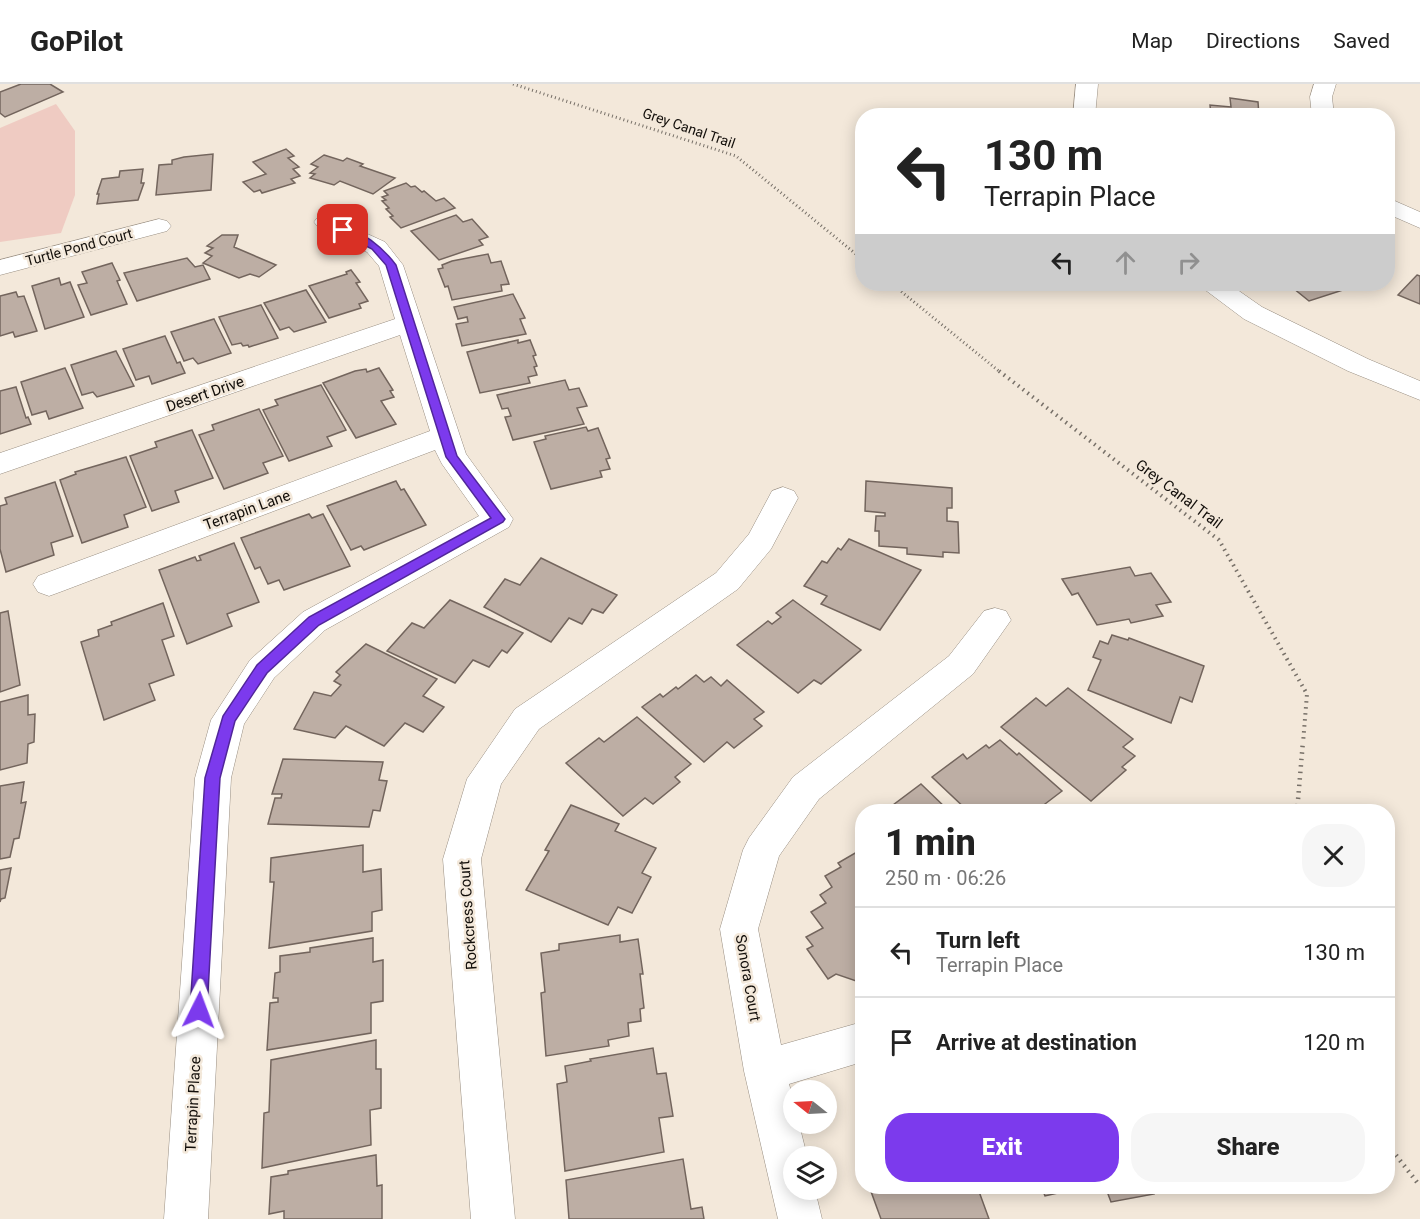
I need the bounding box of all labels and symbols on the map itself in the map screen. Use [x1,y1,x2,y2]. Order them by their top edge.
street label: Grey Canal Trail [641,105,737,151]
pin [317,204,368,255]
street label: Turtle Pond Court [24,225,134,269]
street label: Desert Drive [164,372,246,416]
street label: Grey Canal Trail [1132,456,1226,532]
street label: Terrapin Lane [201,486,293,534]
street label: Rockcress Court [455,859,481,971]
street label: Sonora Court [732,933,765,1023]
position arrow [167,978,231,1042]
street label: Terrapin Place [182,1056,204,1152]
north arrow [783,1080,837,1134]

